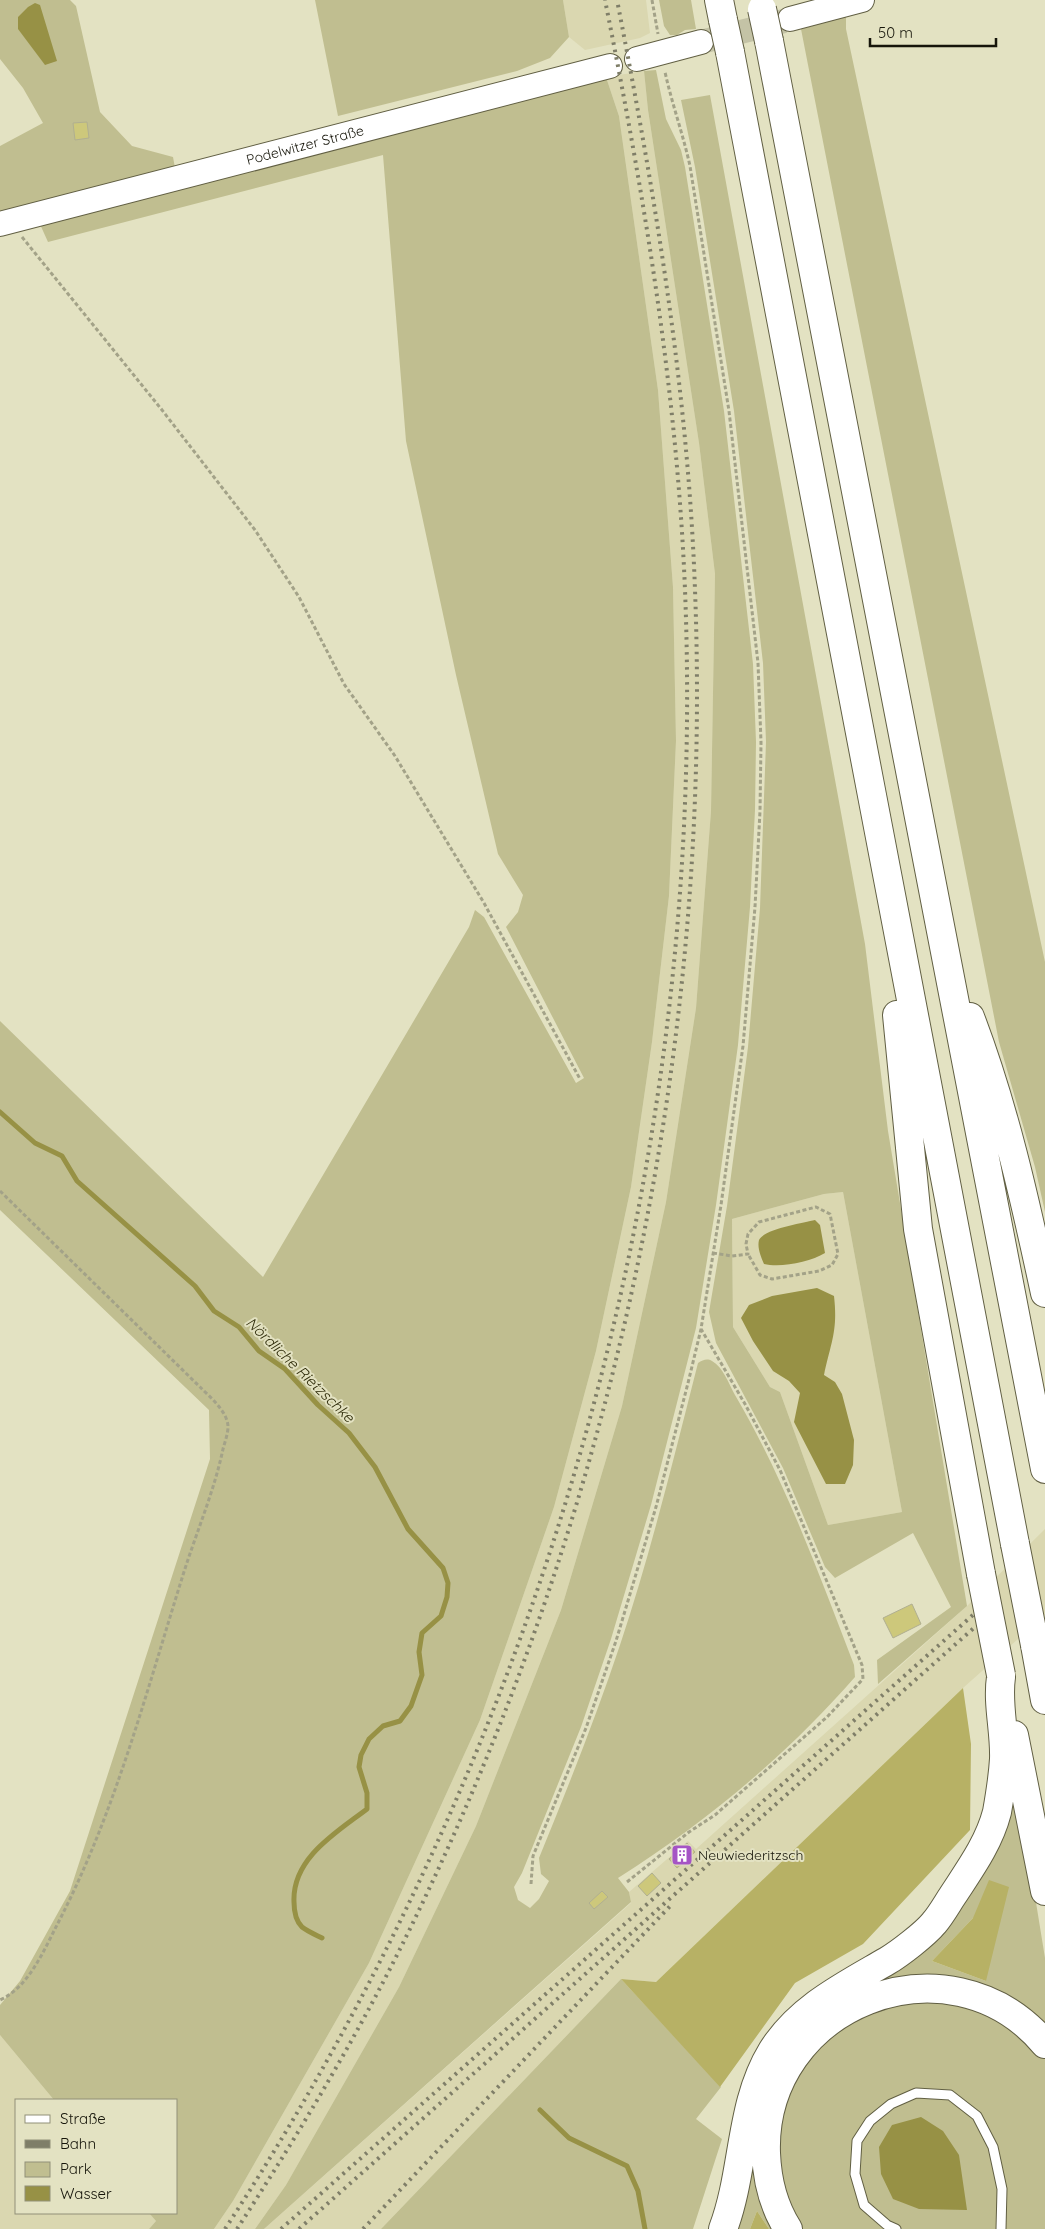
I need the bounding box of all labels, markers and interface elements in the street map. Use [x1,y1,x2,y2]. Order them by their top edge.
scale bar [870,15,996,47]
text: 50 m [878,23,913,42]
street label: Podelwitzer Straße [244,121,366,169]
water label: Nördliche Rietzschke [242,1313,359,1427]
building icon: Neuwiederitzsch [670,1843,694,1867]
place label: Neuwiederitzsch [698,1846,804,1864]
legend [15,2099,178,2214]
text: Straße [60,2109,106,2128]
text: Bahn [60,2134,96,2153]
text: Park [60,2159,92,2178]
text: Wasser [60,2184,112,2203]

